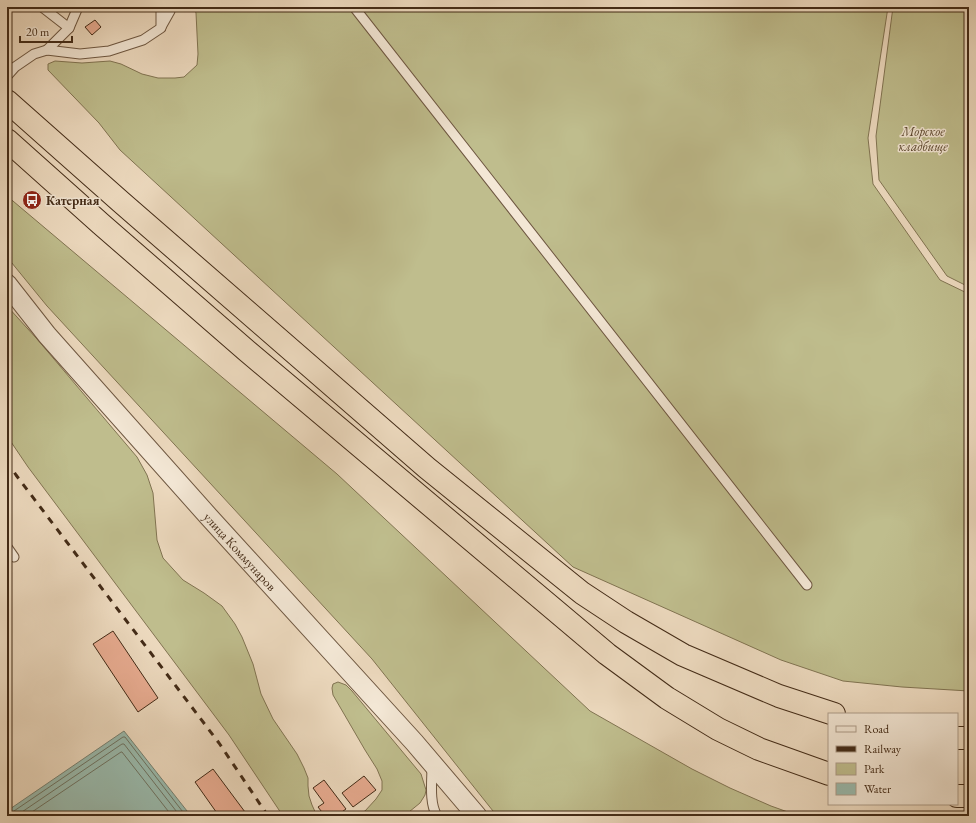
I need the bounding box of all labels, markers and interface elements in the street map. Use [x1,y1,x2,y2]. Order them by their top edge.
scale bar [20,18,72,44]
text: 20 m [26,24,50,40]
park label: Морское кладбище [898,123,948,155]
bus stop icon: Катерная [21,189,43,211]
place label: Катерная [46,192,99,209]
street label: улица Коммунаров [200,509,281,595]
legend [828,713,958,805]
text: Road [864,721,890,737]
text: Railway [864,741,902,757]
text: Park [864,761,885,777]
text: Water [864,781,891,797]

